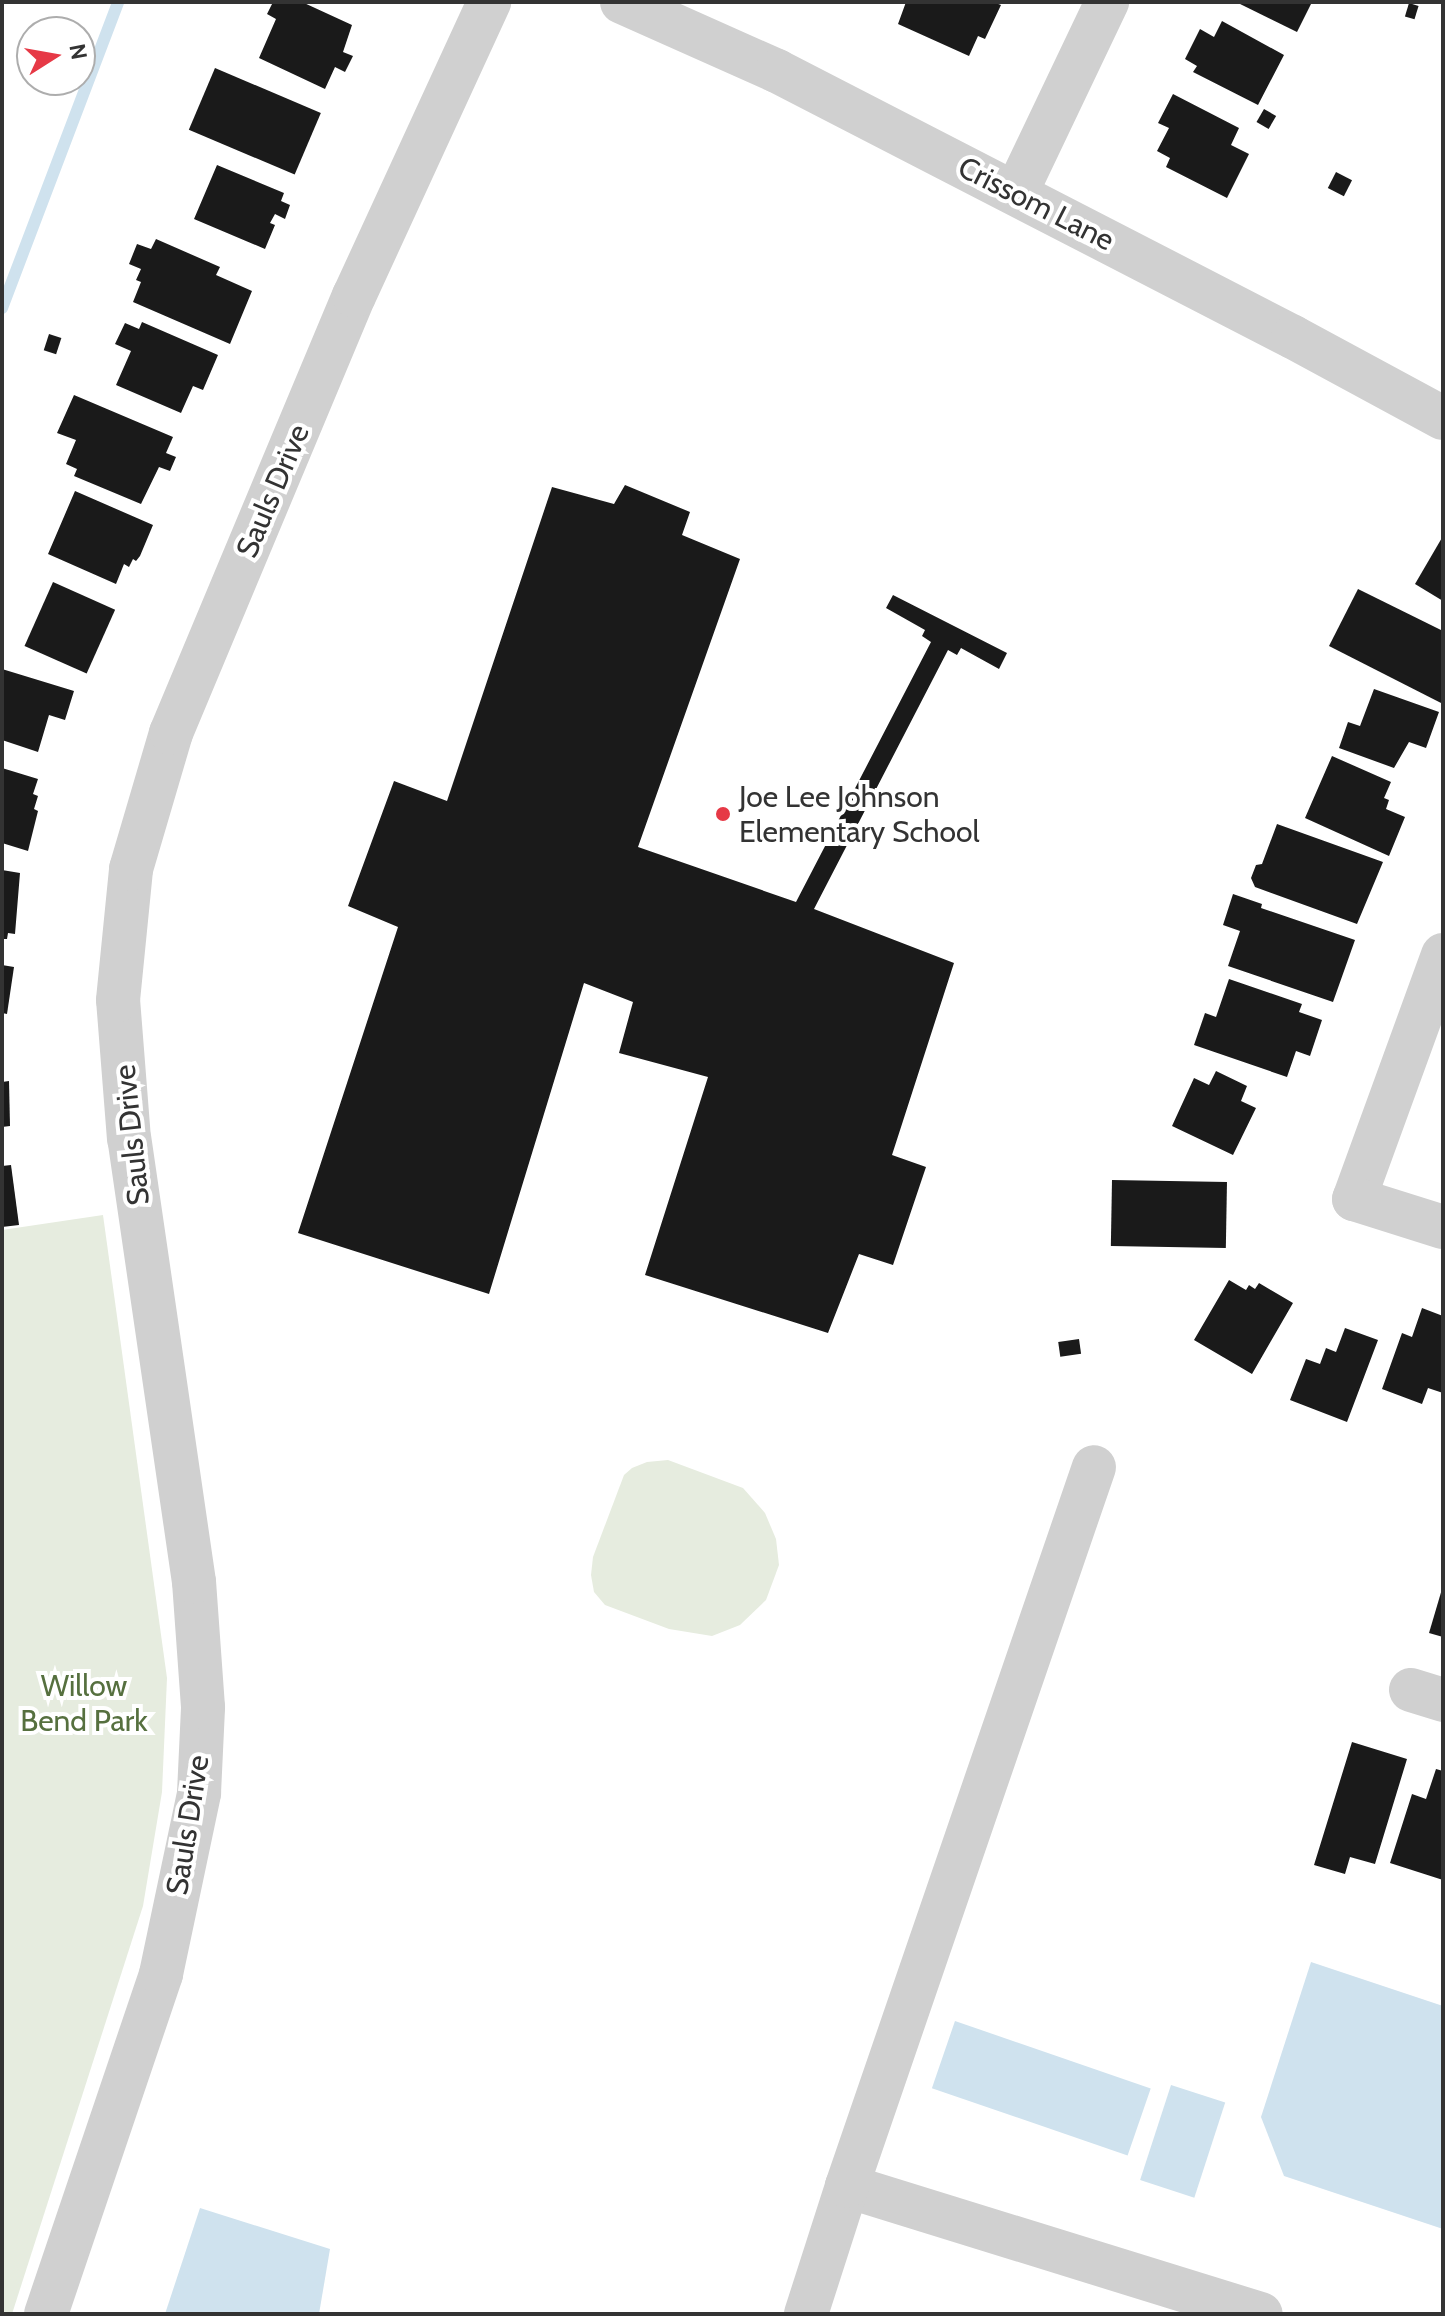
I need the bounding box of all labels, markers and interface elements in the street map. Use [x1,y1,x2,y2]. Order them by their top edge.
north arrow [16,16,96,96]
text: N [63,41,93,62]
street label: Crissom Lane [952,149,1120,259]
street label: Sauls Drive [229,419,317,563]
place label: Joe Lee Johnson Elementary School [739,779,979,850]
marker: Joe Lee Johnson Elementary School [714,805,732,823]
street label: Sauls Drive [107,1063,157,1207]
park label: Willow Bend Park [20,1668,148,1738]
street label: Sauls Drive [159,1752,217,1898]

